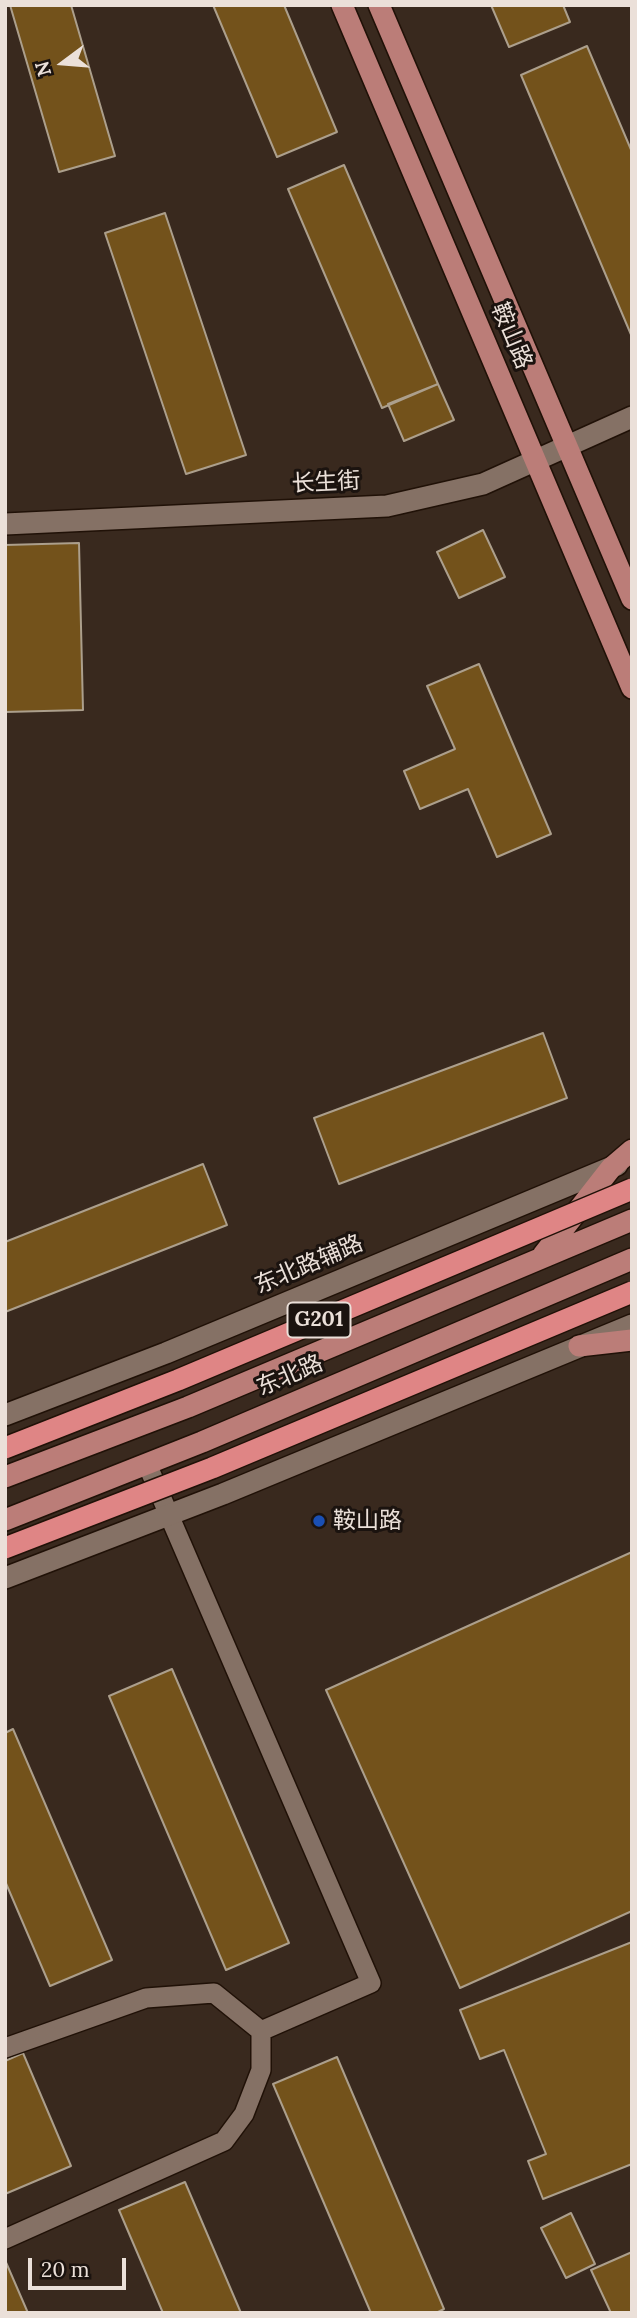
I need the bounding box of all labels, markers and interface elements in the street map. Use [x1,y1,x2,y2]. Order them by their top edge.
north arrow [28,28,98,98]
text: N [29,58,56,79]
street label: 鞍山路 [485,299,537,373]
street label: 长生街 [291,467,361,499]
street label: 东北路辅路 [251,1230,367,1300]
road number: G201 [288,1302,350,1338]
street label: 东北路 [253,1350,327,1402]
place label: 鞍山路 [333,1507,402,1535]
marker: 鞍山路 [311,1513,327,1529]
scale bar [32,2244,130,2288]
text: 20 m [41,2256,90,2283]

